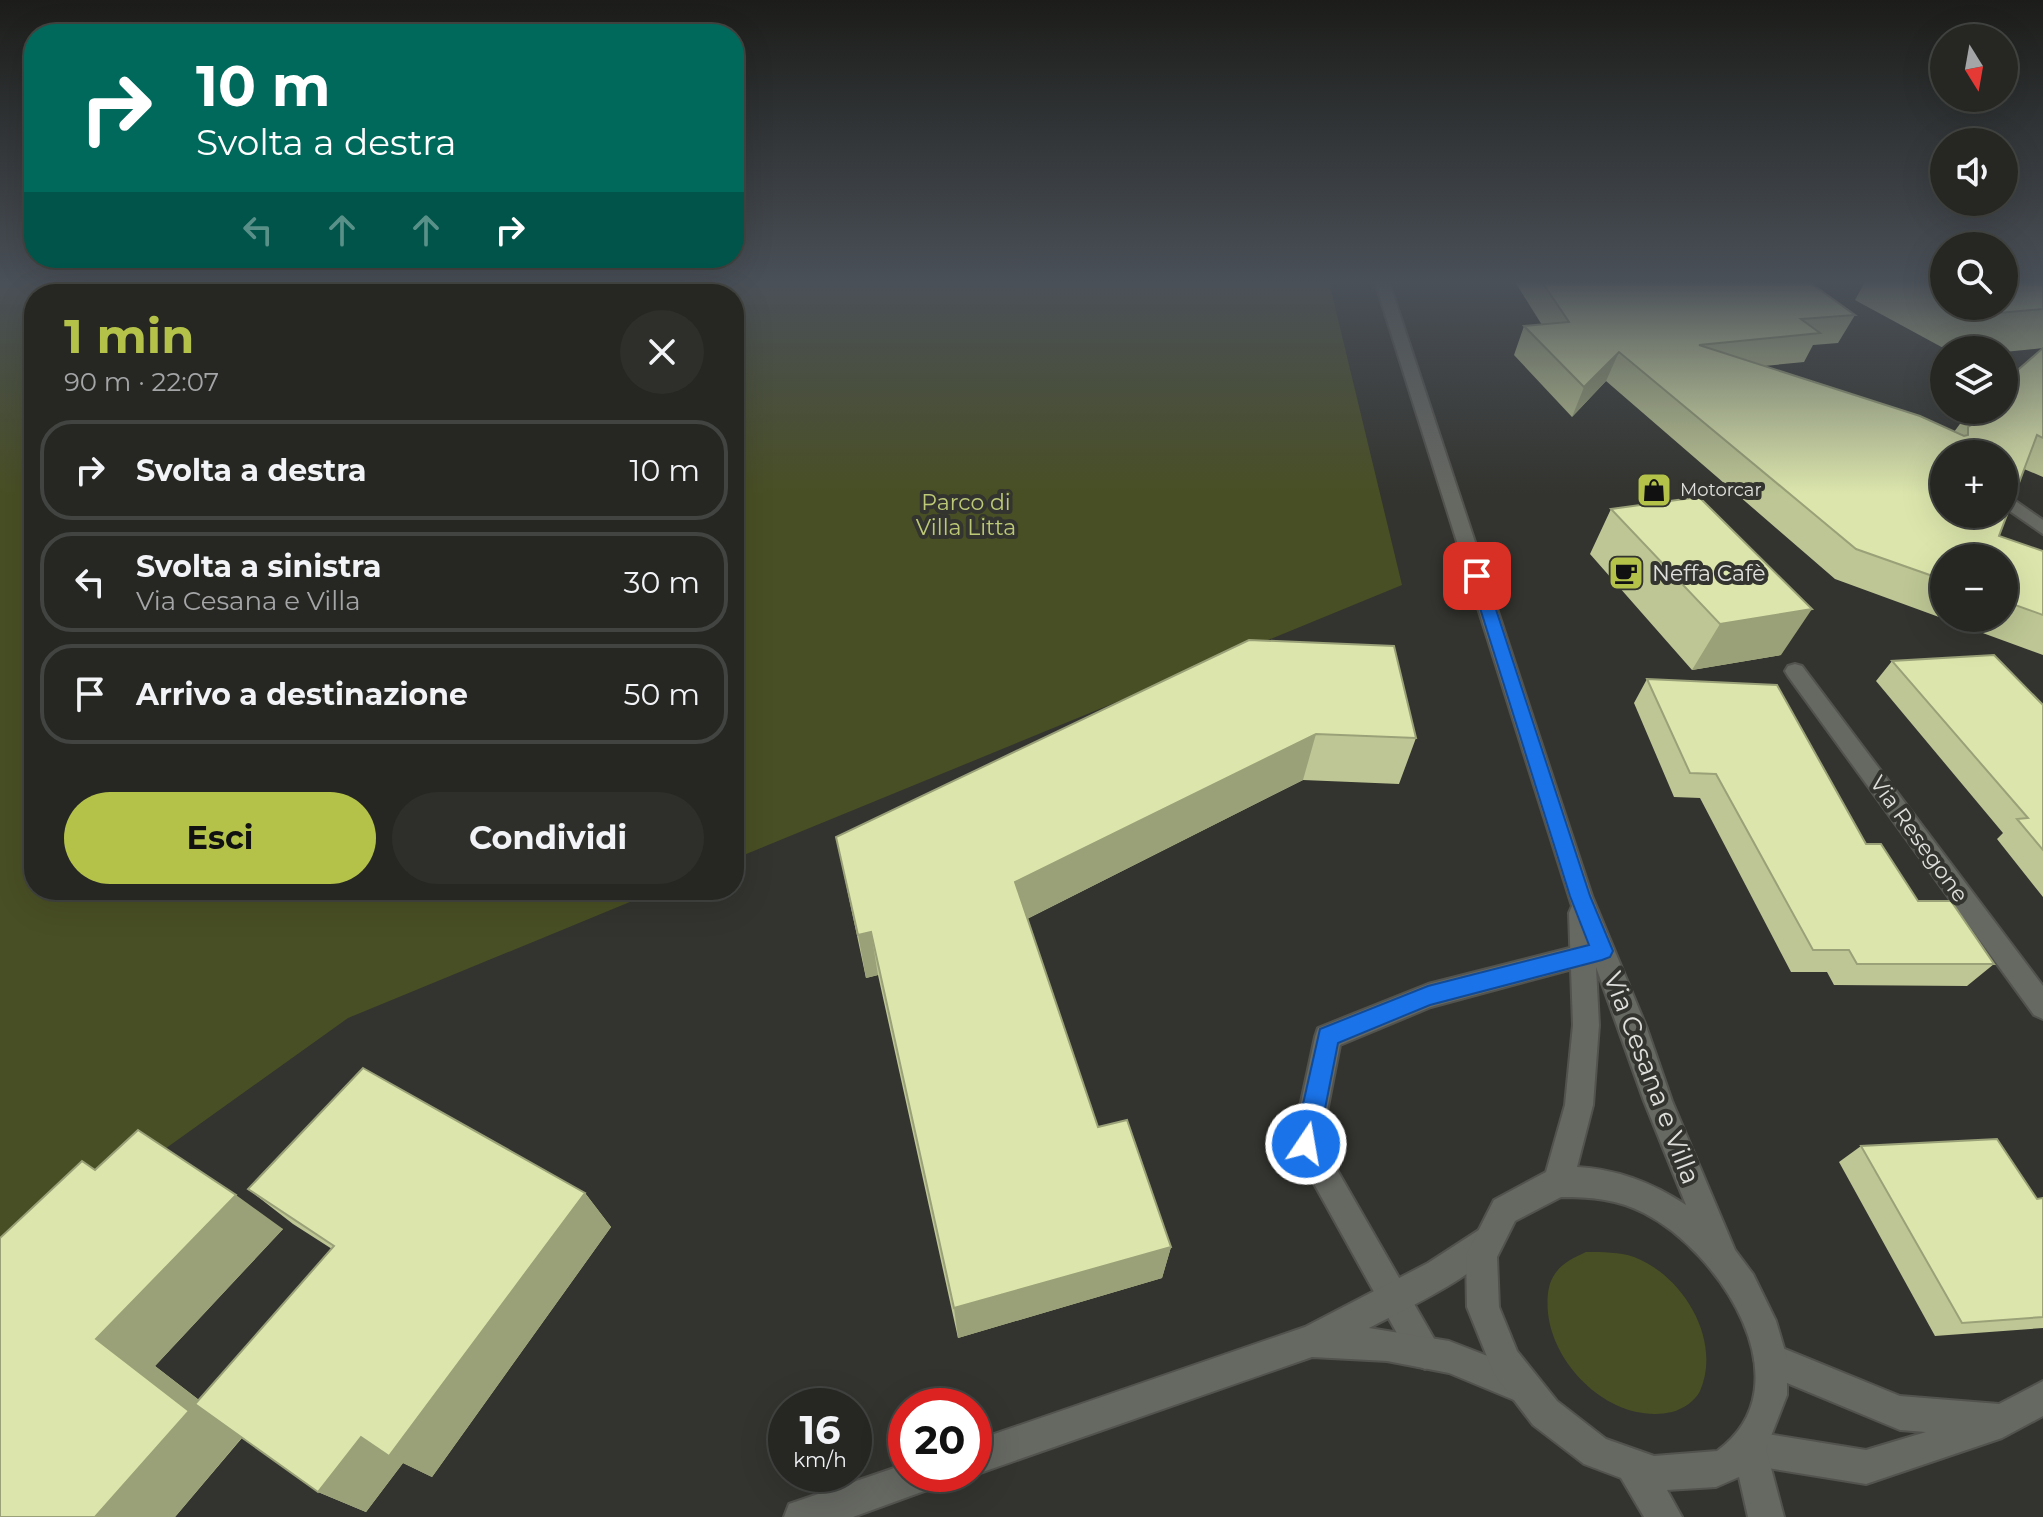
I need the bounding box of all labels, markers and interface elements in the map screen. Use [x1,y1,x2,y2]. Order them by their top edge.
north arrow [1930,24,2018,112]
map controls [1930,24,2018,632]
text: 10 m [196,52,331,120]
icon: right [64,56,168,160]
text: Svolta a destra [196,120,456,164]
button: sound [1930,128,2018,216]
icon: left [236,208,280,252]
icon: ahead [320,208,364,252]
icon: ahead [404,208,448,252]
icon: right [488,208,532,252]
button: search [1930,232,2018,320]
text: 1 min [64,307,194,365]
button: close [620,310,704,394]
button: layers [1930,336,2018,424]
text: 90 m · 22:07 [64,366,219,398]
button: + [1930,440,2018,528]
icon: right [68,448,112,492]
text: Svolta a destra [136,452,366,489]
text: 10 m [630,452,700,489]
shop icon: Motorcar [1635,471,1673,509]
place label: Motorcar [1680,479,1762,501]
park label: Parco di Villa Litta [916,489,1016,541]
pin [1443,542,1511,610]
button: − [1930,544,2018,632]
text: Svolta a sinistra [136,548,382,585]
icon: arrive [1455,554,1499,598]
cafe icon: Neffa Cafè [1607,554,1645,592]
icon: left [68,560,112,604]
place label: Neffa Cafè [1652,560,1766,587]
text: 30 m [624,564,700,601]
text: Via Cesana e Villa [136,585,361,617]
icon: arrive [68,672,112,716]
text: Arrivo a destinazione [136,676,468,713]
text: 50 m [623,676,700,713]
street label: Via Resegone [1864,770,1974,908]
button: Esci [64,792,376,884]
button: Condividi [392,792,704,884]
street label: Via Cesana e Villa [1597,967,1707,1189]
position arrow [1264,1102,1348,1186]
speed limit sign: 20 [888,1388,992,1492]
text: 16 [799,1405,841,1454]
text: km/h [793,1448,847,1472]

